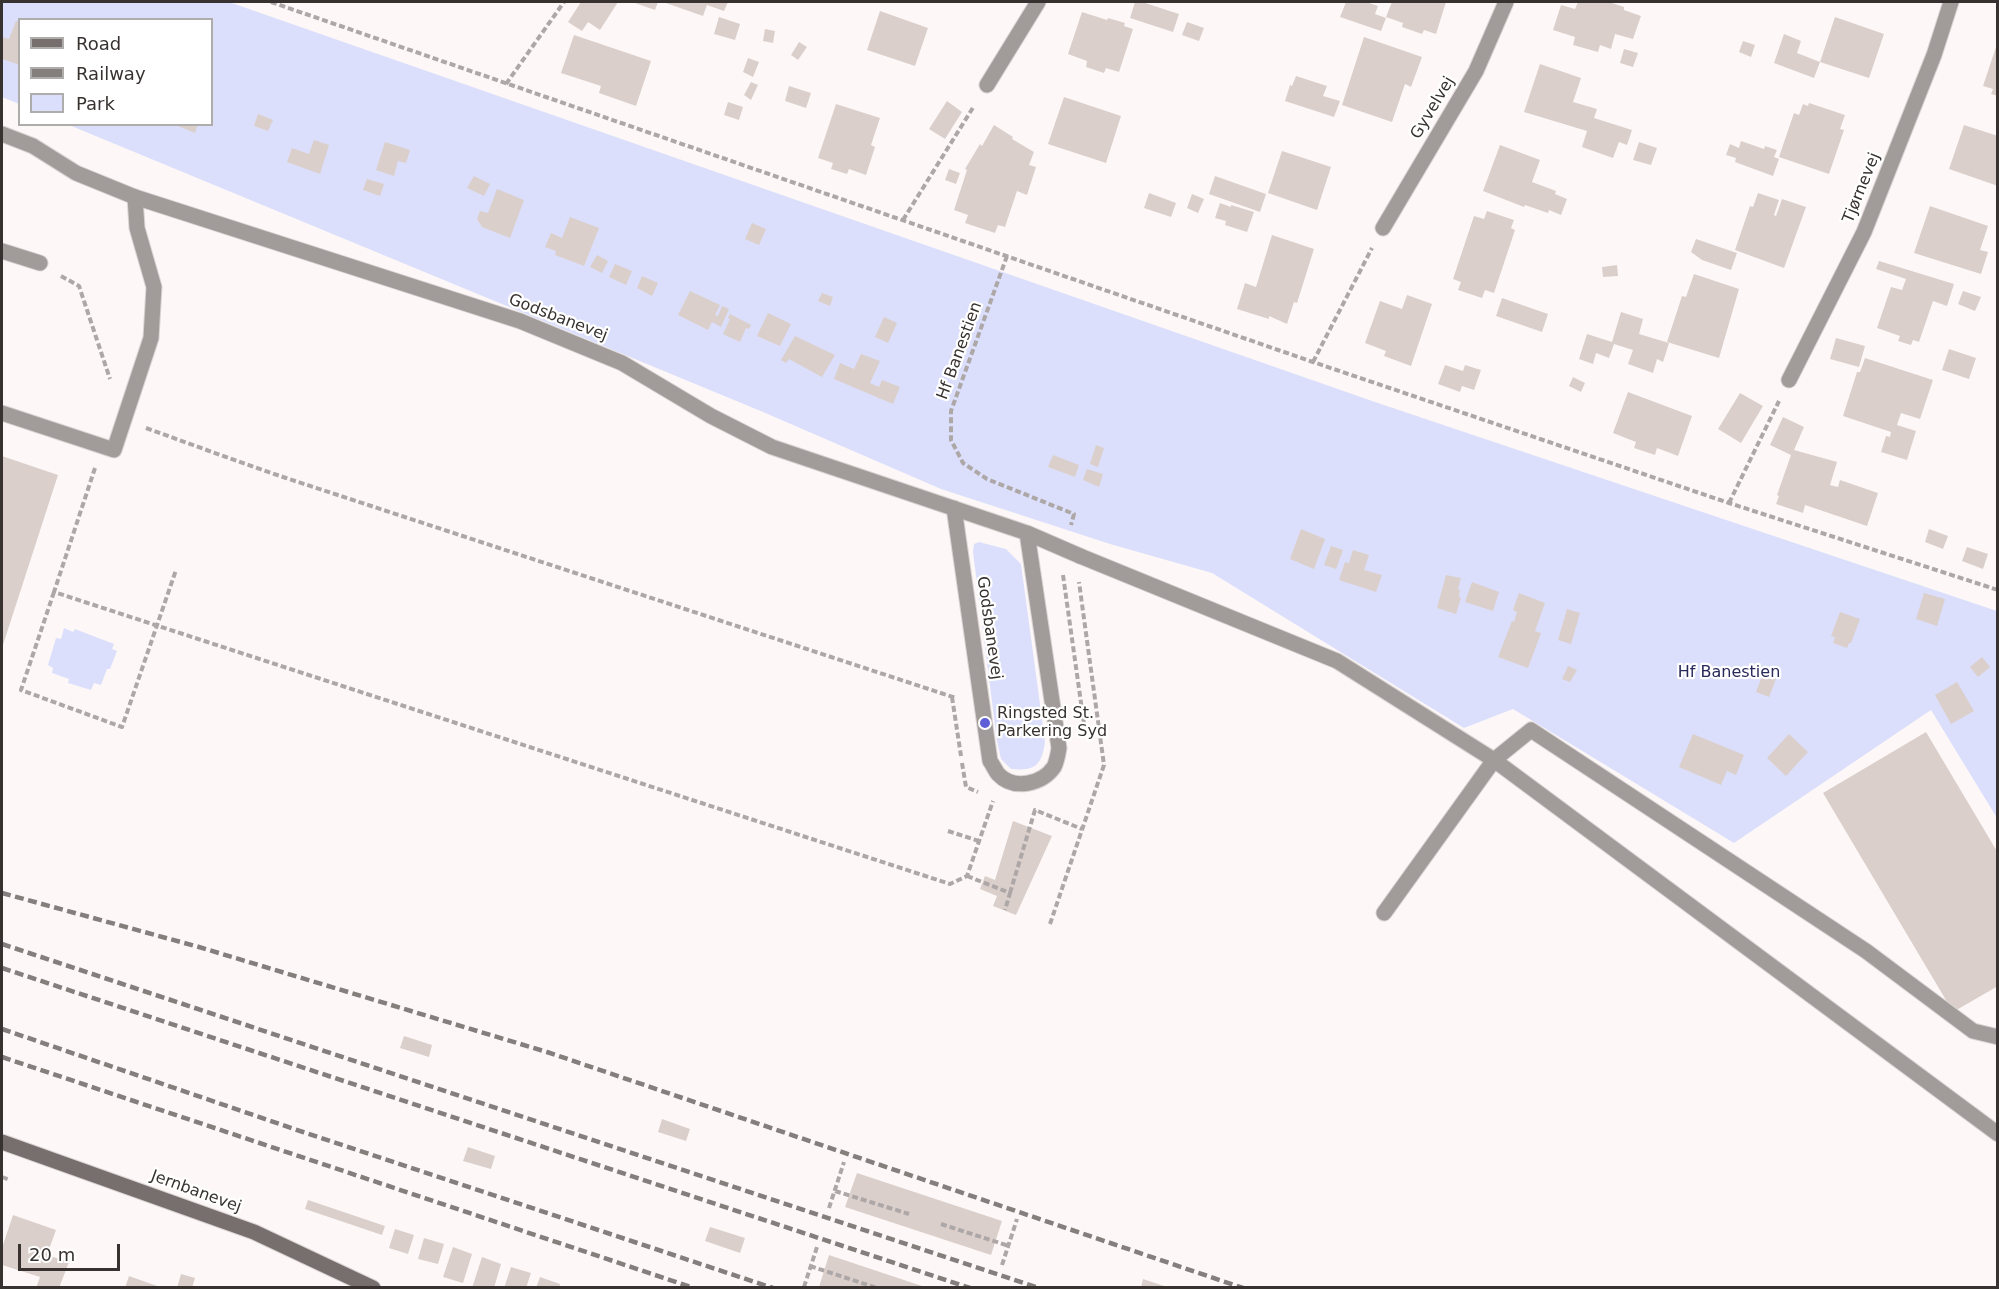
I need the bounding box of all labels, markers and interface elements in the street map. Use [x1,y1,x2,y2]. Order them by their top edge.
legend [18,18,213,126]
text: Road [76,33,121,54]
text: Railway [76,63,146,84]
street label: Gyvelvej [1407,73,1459,143]
text: Park [76,93,115,114]
street label: Tjørnevej [1839,150,1885,226]
street label: Godsbanevej [506,290,610,346]
street label: Hf Banestien [933,300,987,402]
street label: Godsbanevej [972,575,1006,681]
park label: Hf Banestien [1678,663,1780,683]
place label: Ringsted St. Parkering Syd [997,704,1107,742]
marker: Ringsted St. Parkering Syd [978,716,992,730]
street label: Jernbanevej [148,1167,244,1217]
scale bar [21,1232,123,1270]
text: 20 m [29,1244,75,1265]

